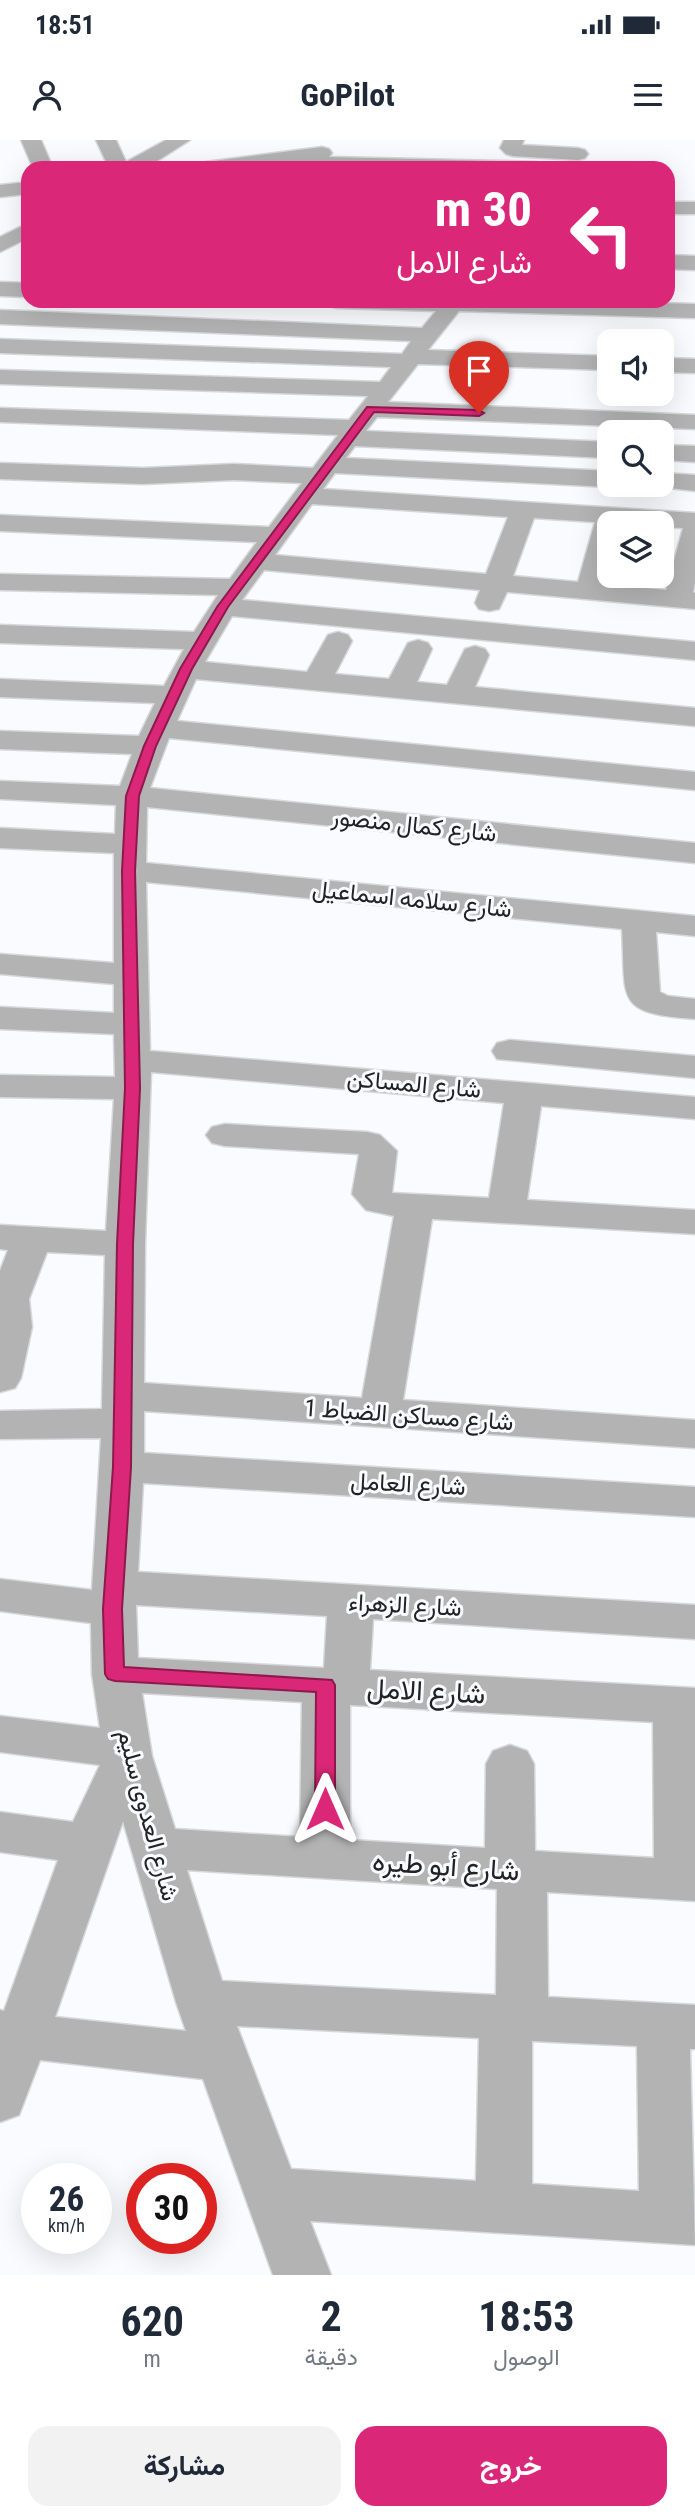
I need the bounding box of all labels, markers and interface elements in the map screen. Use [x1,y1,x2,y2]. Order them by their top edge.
text: 18:51 [35,10,95,40]
icon: person [28,76,66,114]
text: GoPilot [300,76,395,114]
icon: menu [629,76,667,114]
text: 30 m [435,181,532,238]
icon: left [556,189,647,280]
text: شارع الامل [396,243,532,281]
map controls [597,329,674,588]
button: sound [597,329,674,406]
pin [449,341,509,413]
icon: arrive [460,352,498,390]
button: search [597,420,674,497]
button: layers [597,511,674,588]
street label: شارع كمال منصور [329,802,498,850]
street label: شارع سلامه اسماعيل [311,875,513,925]
street label: شارع المساكن [346,1064,482,1106]
street label: شارع مساكن الضباط 1 [303,1394,514,1438]
street label: شارع العامل [350,1467,466,1503]
street label: شارع الزهراء [348,1588,462,1624]
street label: شارع الامل [366,1671,486,1713]
street label: شارع العدوى سليم [110,1726,184,1904]
position arrow [288,1772,362,1846]
street label: شارع أبو طيره [371,1844,521,1890]
speed limit sign: 30 [126,2163,217,2254]
text: 26 [49,2179,84,2220]
text: km/h [48,2215,85,2236]
text: 2 [321,2292,342,2341]
text: 18:53 [478,2292,575,2341]
text: 620 [120,2297,184,2346]
text: دقيقة [305,2344,358,2371]
text: الوصول [493,2344,560,2371]
text: m [144,2346,161,2373]
button: مشاركة [28,2426,341,2506]
button: خروج [355,2426,667,2506]

